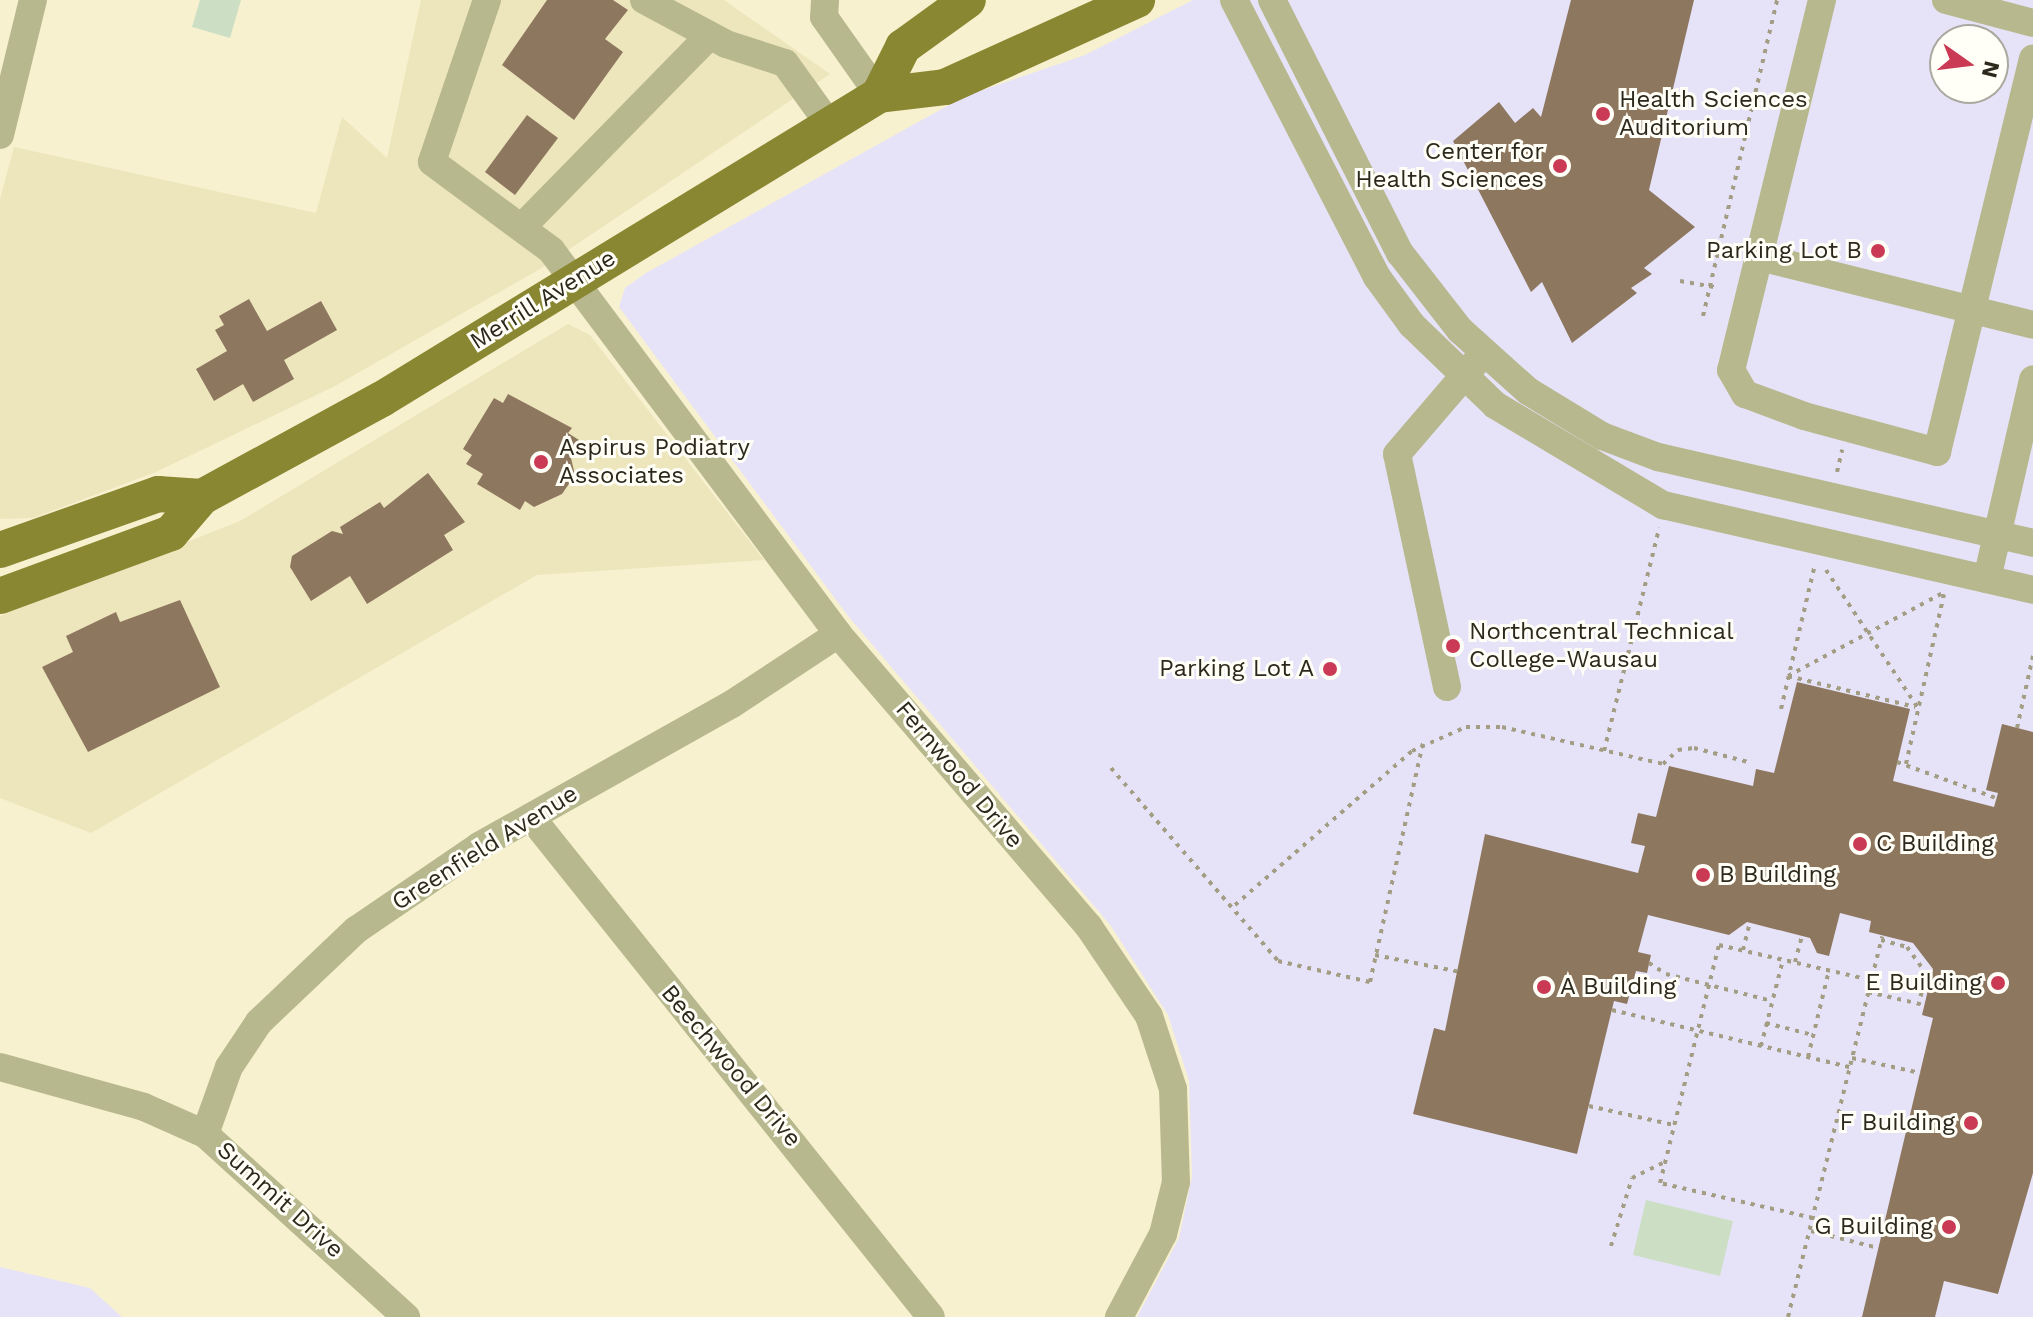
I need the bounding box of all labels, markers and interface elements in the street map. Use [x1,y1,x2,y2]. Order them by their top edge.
north arrow [1929,24,2009,104]
text: N [1977,59,2005,80]
place label: Health Sciences Auditorium [1619,86,1808,142]
marker: Health Sciences Auditorium [1594,105,1612,123]
place label: Center for Health Sciences [1355,138,1544,194]
marker: Center for Health Sciences [1551,157,1569,175]
place label: Parking Lot B [1706,237,1862,265]
marker: Parking Lot B [1869,242,1887,260]
street label: Merrill Avenue [464,243,622,357]
place label: Aspirus Podiatry Associates [559,434,750,490]
marker: Aspirus Podiatry Associates [530,451,552,473]
place label: Northcentral Technical College-Wausau [1469,618,1735,674]
marker: Northcentral Technical College-Wausau [1444,637,1462,655]
place label: Parking Lot A [1158,655,1314,683]
marker: Parking Lot A [1321,660,1339,678]
street label: Fernwood Drive [889,696,1029,854]
street label: Greenfield Avenue [387,779,583,917]
place label: C Building [1876,830,1994,858]
marker: C Building [1851,835,1869,853]
place label: B Building [1719,861,1836,889]
marker: B Building [1694,866,1712,884]
place label: E Building [1865,969,1982,997]
place label: A Building [1560,973,1677,1001]
marker: E Building [1989,974,2007,992]
marker: A Building [1535,978,1553,996]
street label: Beechwood Drive [655,979,807,1153]
place label: F Building [1839,1109,1955,1137]
marker: F Building [1962,1114,1980,1132]
street label: Summit Drive [211,1136,349,1264]
place label: G Building [1814,1213,1933,1241]
marker: G Building [1940,1218,1958,1236]

